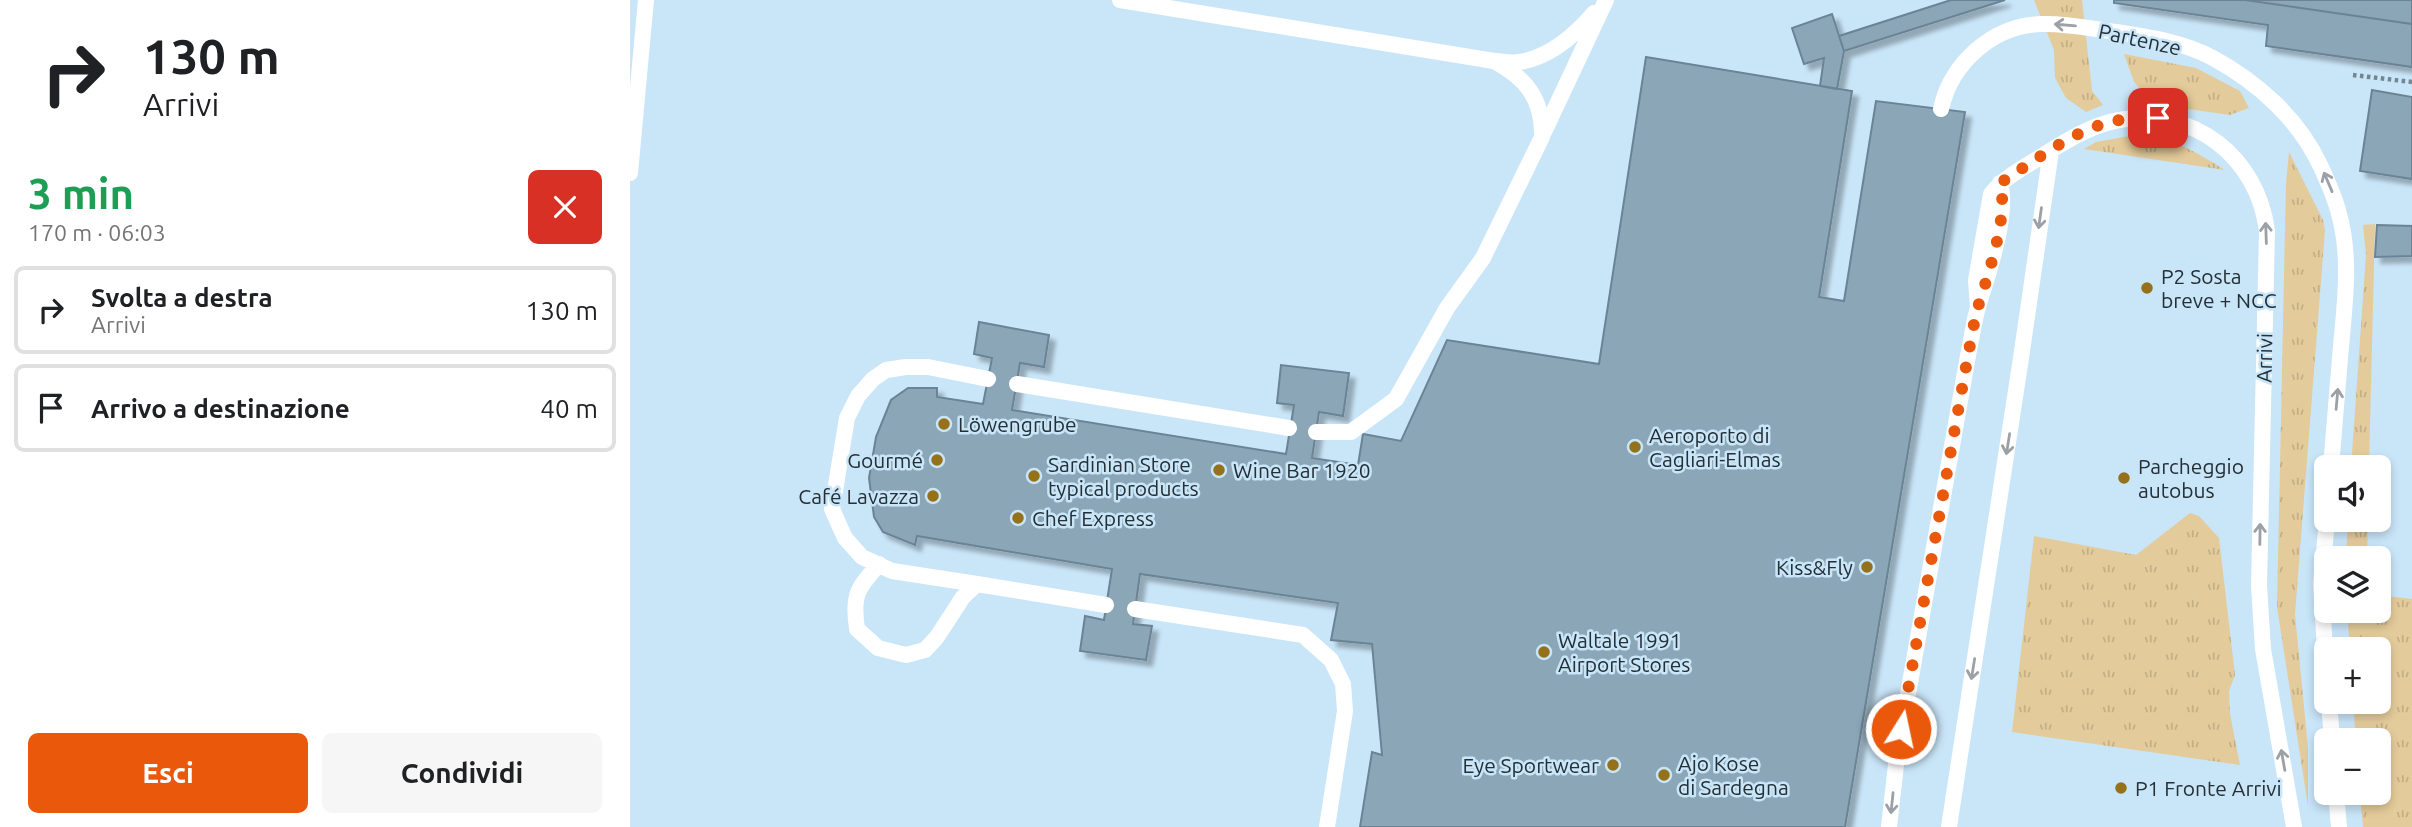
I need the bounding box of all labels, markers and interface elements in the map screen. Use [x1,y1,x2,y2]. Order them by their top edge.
one-way arrow [2054,18,2077,31]
street label: Partenze [2096,19,2184,59]
icon: right [28,28,119,119]
text: 130 m [143,28,280,83]
text: Arrivi [143,86,219,122]
pin [2128,88,2188,148]
icon: arrive [2139,99,2177,137]
text: 3 min [28,170,134,217]
button: close [528,170,602,244]
one-way arrow [2320,172,2333,194]
one-way arrow [2033,207,2046,229]
text: 170 m · 06:03 [28,220,166,245]
one-way arrow [2260,222,2273,245]
place label: P2 Sosta breve + NCC [2161,264,2277,312]
marker: P2 Sosta breve + NCC [2139,280,2155,296]
text: Svolta a destra [91,283,273,312]
icon: right [32,291,70,329]
text: 130 m [526,296,598,325]
text: Arrivi [91,312,146,337]
street label: Arrivi [2252,333,2276,383]
one-way arrow [2331,388,2344,411]
icon: arrive [32,389,70,427]
text: Arrivo a destinazione [91,394,350,423]
text: 40 m [540,394,598,423]
place label: Löwengrube [958,412,1077,436]
marker: Löwengrube [936,416,952,432]
place label: Aeroporto di Cagliari-Elmas [1649,423,1781,471]
one-way arrow [2001,432,2014,455]
marker: Aeroporto di Cagliari-Elmas [1627,439,1643,455]
place label: Gourmé [847,448,923,472]
marker: Gourmé [929,452,945,468]
place label: Sardinian Store typical products [1048,452,1199,500]
place label: Parcheggio autobus [2138,454,2244,502]
map controls [2314,455,2391,805]
button: sound [2314,455,2391,532]
place label: Wine Bar 1920 [1233,458,1371,482]
marker: Wine Bar 1920 [1211,462,1227,478]
marker: Sardinian Store typical products [1026,468,1042,484]
marker: Parcheggio autobus [2116,470,2132,486]
place label: Café Lavazza [798,484,919,508]
marker: Café Lavazza [925,488,941,504]
place label: Chef Express [1032,506,1154,530]
marker: Chef Express [1010,510,1026,526]
one-way arrow [2253,523,2266,546]
button: layers [2314,546,2391,623]
place label: Kiss&Fly [1776,555,1853,579]
marker: Kiss&Fly [1859,559,1875,575]
place label: Waltale 1991 Airport Stores [1558,628,1690,676]
button: + [2314,637,2391,714]
marker: Waltale 1991 Airport Stores [1536,644,1552,660]
one-way arrow [1966,657,1979,679]
position arrow [1864,692,1938,766]
button: − [2314,728,2391,805]
button: Esci [28,733,308,813]
button: Condividi [322,733,602,813]
one-way arrow [2276,749,2289,772]
place label: Ajo Kose di Sardegna [1678,751,1789,799]
place label: Eye Sportwear [1463,753,1599,777]
marker: Eye Sportwear [1605,757,1621,773]
marker: Ajo Kose di Sardegna [1656,767,1672,783]
place label: P1 Fronte Arrivi [2135,776,2282,800]
marker: P1 Fronte Arrivi [2113,780,2129,796]
one-way arrow [1885,792,1898,814]

